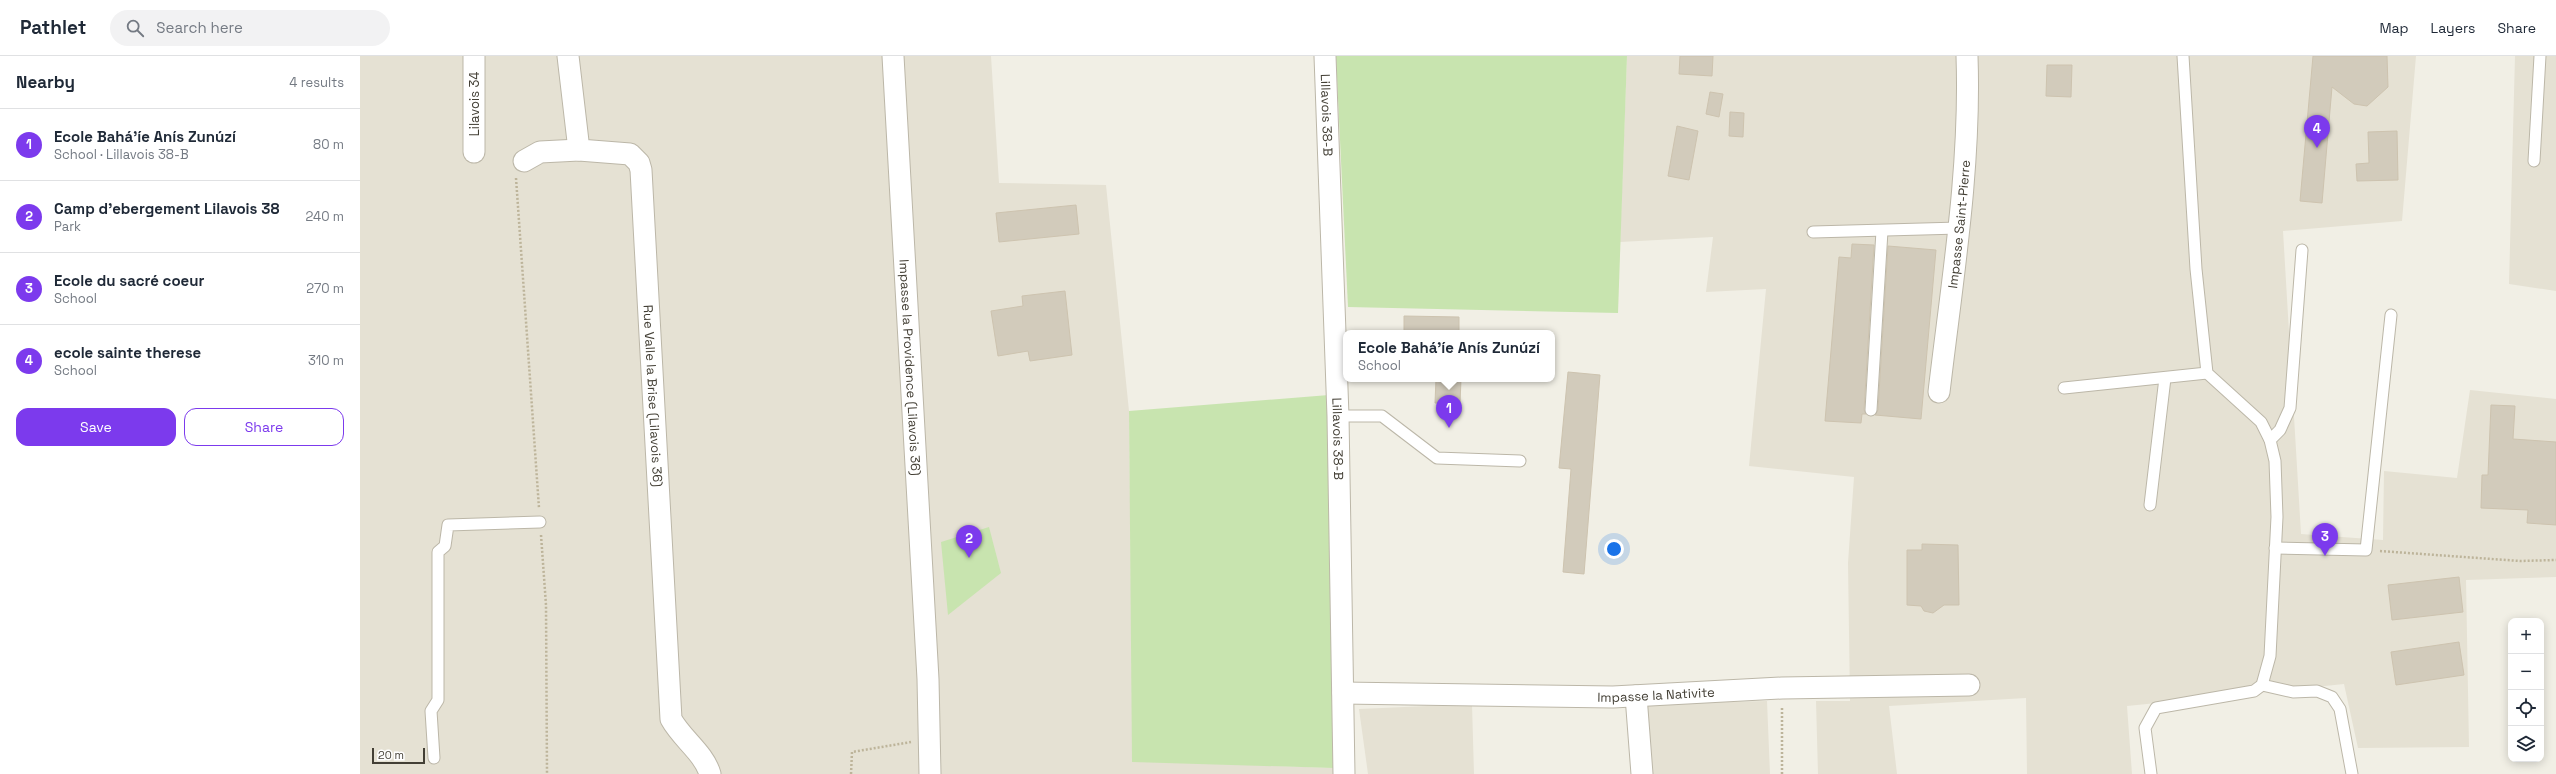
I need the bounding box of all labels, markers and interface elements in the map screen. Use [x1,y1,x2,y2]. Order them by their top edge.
search box [110,10,390,46]
text: Pathlet [20,15,86,40]
icon: search [124,17,146,39]
text: Search here [156,18,243,37]
text: Map [2379,19,2409,37]
text: Layers [2431,19,2475,37]
text: Share [2497,19,2536,37]
text: Nearby [16,71,75,93]
street label: Lilavois 34 [466,72,483,136]
street label: Lillavois 38-B [1317,73,1337,157]
text: 4 results [289,74,344,91]
pin: 4 [2304,115,2330,148]
text: Ecole Bahá'íe Anís Zunúzí [54,127,236,146]
text: 1 [26,136,32,153]
text: 80 m [313,136,344,153]
text: School · Lillavois 38-B [54,146,188,163]
street label: Impasse Saint-Pierre [1944,159,1974,289]
text: Camp d'ebergement Lilavois 38 [54,199,279,218]
text: 2 [25,208,33,225]
text: 240 m [306,208,344,225]
text: Park [54,218,81,235]
street label: Impasse la Providence (Lilavois 36) [895,259,925,476]
text: Ecole du sacré coeur [54,271,204,290]
text: 3 [25,280,33,297]
text: 270 m [306,280,344,297]
text: School [54,290,97,307]
street label: Rue Valle la Brise (Lilavois 36) [639,304,666,488]
popup [1343,330,1555,382]
text: Ecole Bahá'íe Anís Zunúzí [1358,338,1540,357]
text: ecole sainte therese [54,343,201,362]
text: 4 [25,352,33,369]
text: 310 m [308,352,344,369]
text: School [1358,357,1401,374]
text: School [54,362,97,379]
pin: 1 [1436,395,1462,428]
street label: Lillavois 38-B [1328,397,1347,480]
button: Save [16,408,176,446]
button: Share [184,408,344,446]
pin: 3 [2312,523,2338,556]
pin: 2 [956,525,982,558]
your location [1604,539,1624,559]
map controls [2508,618,2544,762]
button: + [2508,618,2544,654]
button: − [2508,654,2544,690]
street label: Impasse la Nativite [1597,684,1715,706]
button: locate [2508,690,2544,726]
button: layers [2508,726,2544,762]
scale bar [372,746,425,765]
text: 20 m [378,748,404,762]

